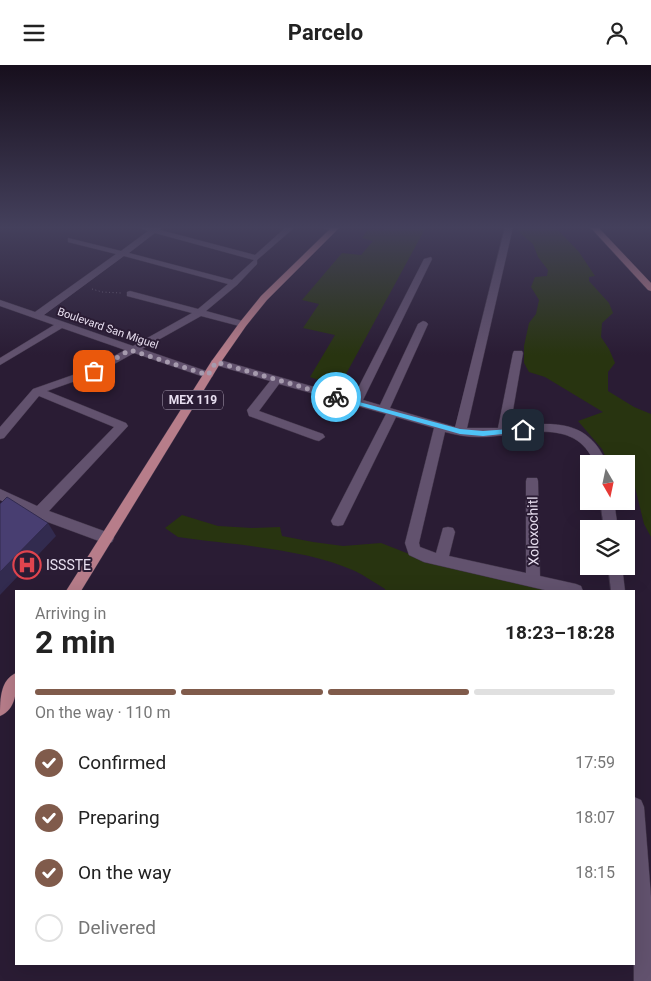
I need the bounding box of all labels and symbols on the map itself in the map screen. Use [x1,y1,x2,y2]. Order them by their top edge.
street label: Boulevard San Miguel [56,305,160,352]
pin [73,350,115,392]
courier [311,372,361,422]
road number: MEX 119 [163,391,223,409]
pin [502,409,544,451]
north arrow [580,455,635,510]
street label: Xoloxochitl [524,496,542,566]
hospital icon: ISSSTE [12,550,42,580]
place label: ISSSTE [46,557,91,573]

